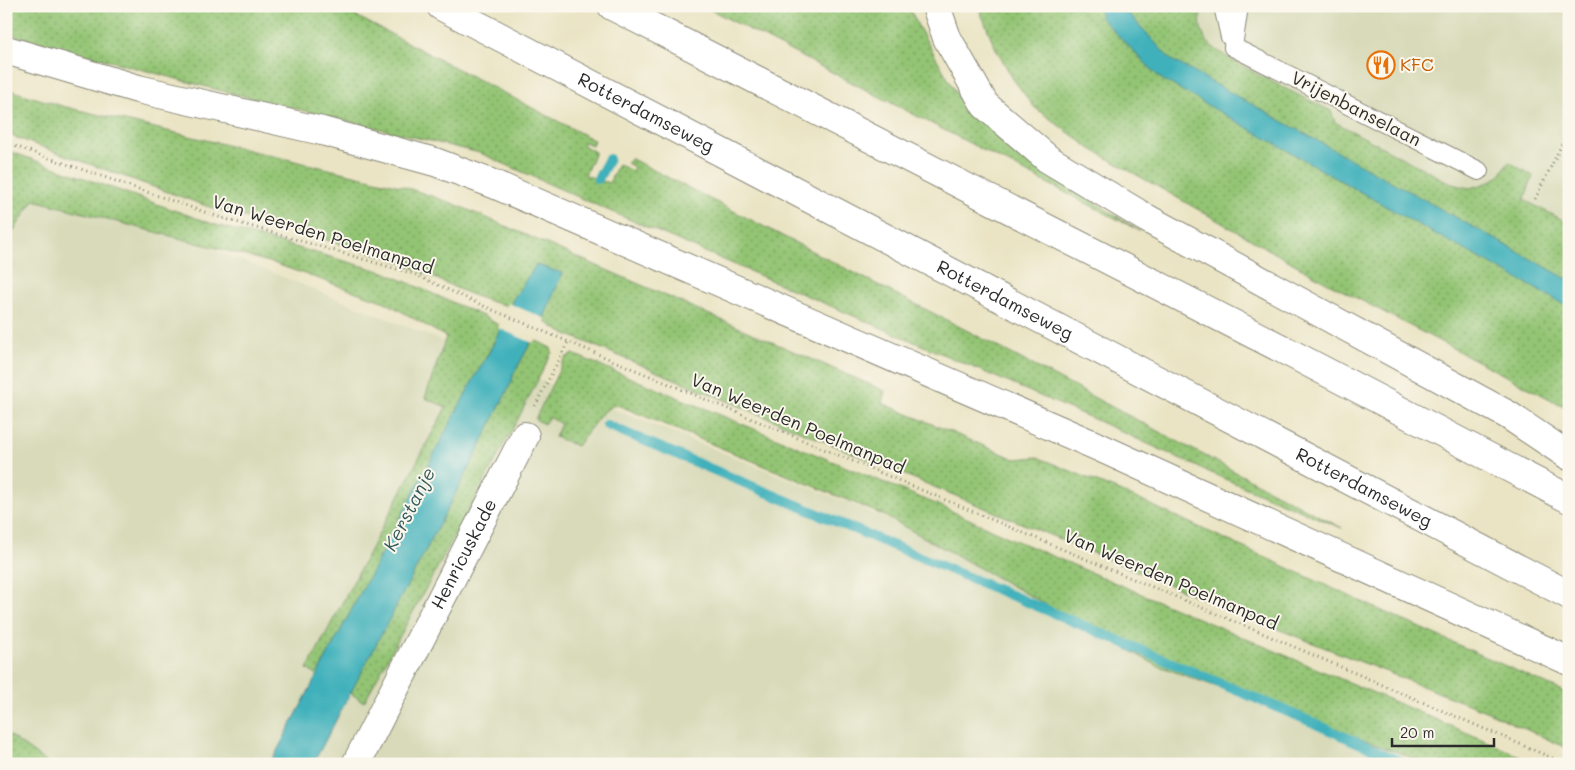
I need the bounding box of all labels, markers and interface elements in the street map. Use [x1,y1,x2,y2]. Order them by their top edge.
restaurant icon: KFC [1366,50,1396,80]
place label: KFC [1400,52,1434,76]
street label: Vrijenbanselaan [1287,65,1425,151]
street label: Rotterdamseweg [574,67,719,158]
street label: Van Weerden Poelmanpad [210,189,437,279]
street label: Rotterdamseweg [933,254,1078,345]
street label: Van Weerden Poelmanpad [688,367,909,479]
street label: Rotterdamseweg [1292,441,1437,532]
water label: Kerstanje [377,463,440,555]
street label: Henricuskade [425,494,502,613]
street label: Van Weerden Poelmanpad [1061,523,1282,635]
scale bar [1392,715,1495,747]
text: 20 m [1400,722,1434,742]

